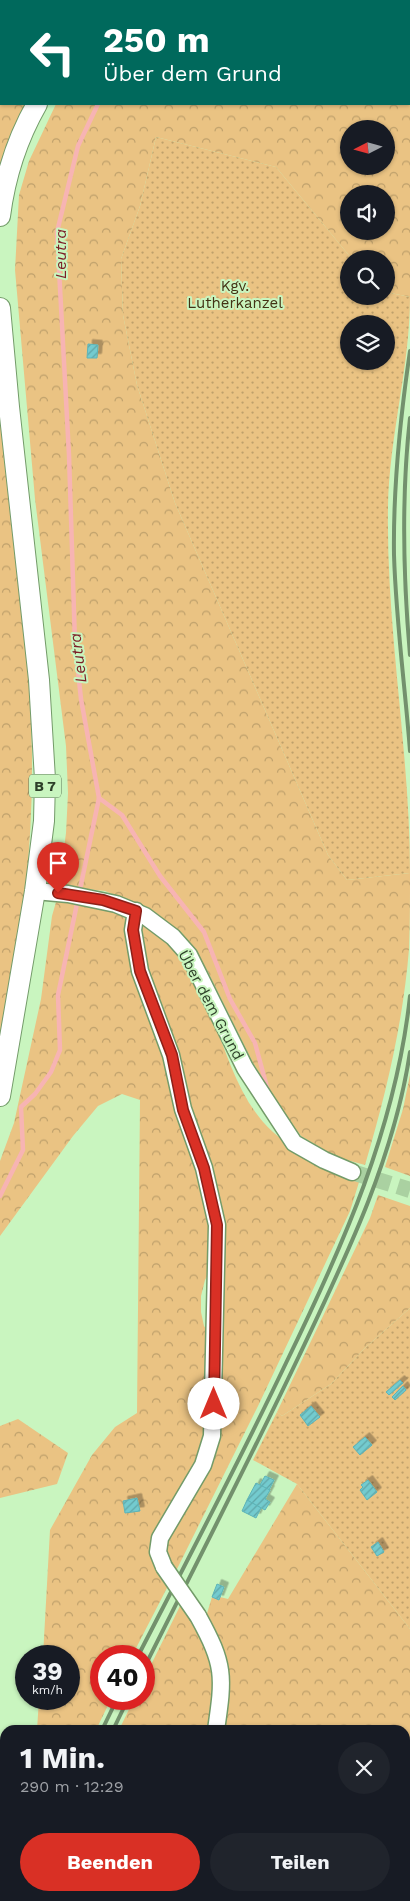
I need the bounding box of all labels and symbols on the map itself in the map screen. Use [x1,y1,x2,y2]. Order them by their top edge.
north arrow [340,120,395,175]
water label: Leutra [51,229,70,279]
park label: Kgv. Lutherkanzel [187,277,283,312]
water label: Leutra [66,632,90,684]
road number: B 7 [29,774,61,798]
pin [37,842,79,893]
street label: Über dem Grund [174,947,248,1063]
position arrow [187,1377,239,1429]
speed limit sign: 40 [90,1645,155,1710]

